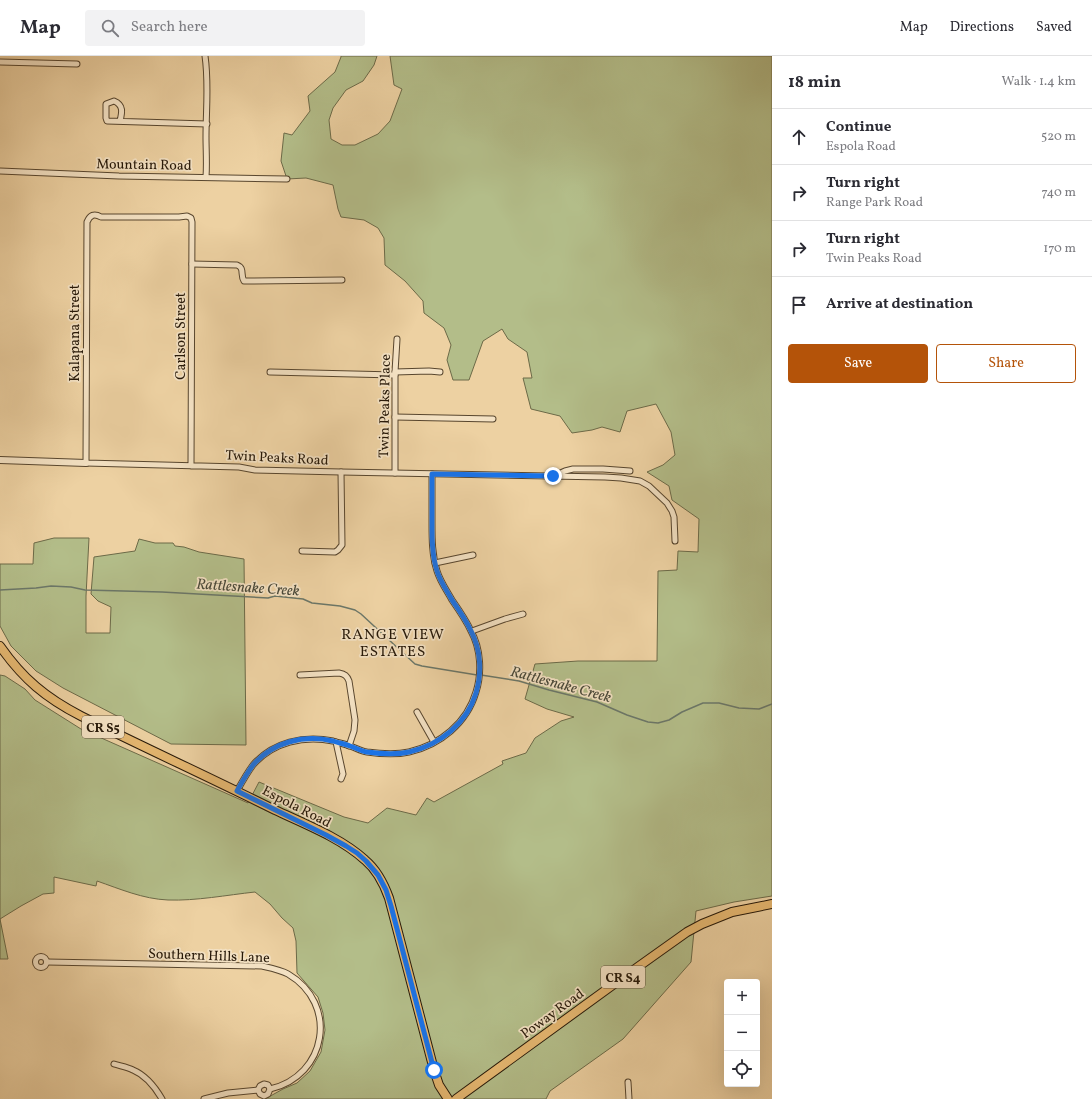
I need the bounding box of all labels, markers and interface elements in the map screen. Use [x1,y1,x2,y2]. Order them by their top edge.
search box [85,10,365,46]
text: Map [20,15,61,41]
icon: search [99,17,121,39]
text: Search here [131,17,208,38]
text: Map [900,18,928,37]
text: Directions [950,18,1014,37]
text: Saved [1036,18,1072,37]
text: 18 min [788,71,841,94]
text: Walk · 1.4 km [1002,73,1076,91]
text: Continue [826,117,891,138]
icon: ahead [788,126,810,148]
text: 520 m [1041,128,1076,146]
text: Espola Road [826,138,896,156]
street label: Mountain Road [96,155,192,176]
text: Turn right [826,173,900,194]
icon: right [788,182,810,204]
text: 740 m [1042,184,1076,202]
text: Range Park Road [826,194,923,212]
text: Turn right [826,229,900,250]
icon: right [788,238,810,260]
text: 170 m [1043,240,1076,258]
text: Twin Peaks Road [826,250,922,268]
street label: Kalapana Street [66,284,85,382]
street label: Carlson Street [172,292,191,380]
icon: arrive [788,294,810,316]
text: Arrive at destination [826,294,973,315]
button: Save [788,344,928,383]
button: Share [936,344,1076,383]
street label: Twin Peaks Place [375,354,396,458]
street label: Twin Peaks Road [225,446,329,471]
route end [544,467,562,485]
water label: Rattlesnake Creek [196,574,300,603]
district label: RANGE VIEW ESTATES [341,625,445,663]
water label: Rattlesnake Creek [508,662,613,709]
road number: CR S5 [82,716,124,738]
street label: Espola Road [258,782,334,833]
street label: Southern Hills Lane [148,945,270,968]
road number: CR S4 [601,966,645,988]
map controls [724,979,760,1087]
button: + [724,979,760,1015]
street label: Poway Road [517,985,589,1044]
button: − [724,1015,760,1051]
button: locate [724,1051,760,1087]
route start [425,1061,443,1079]

